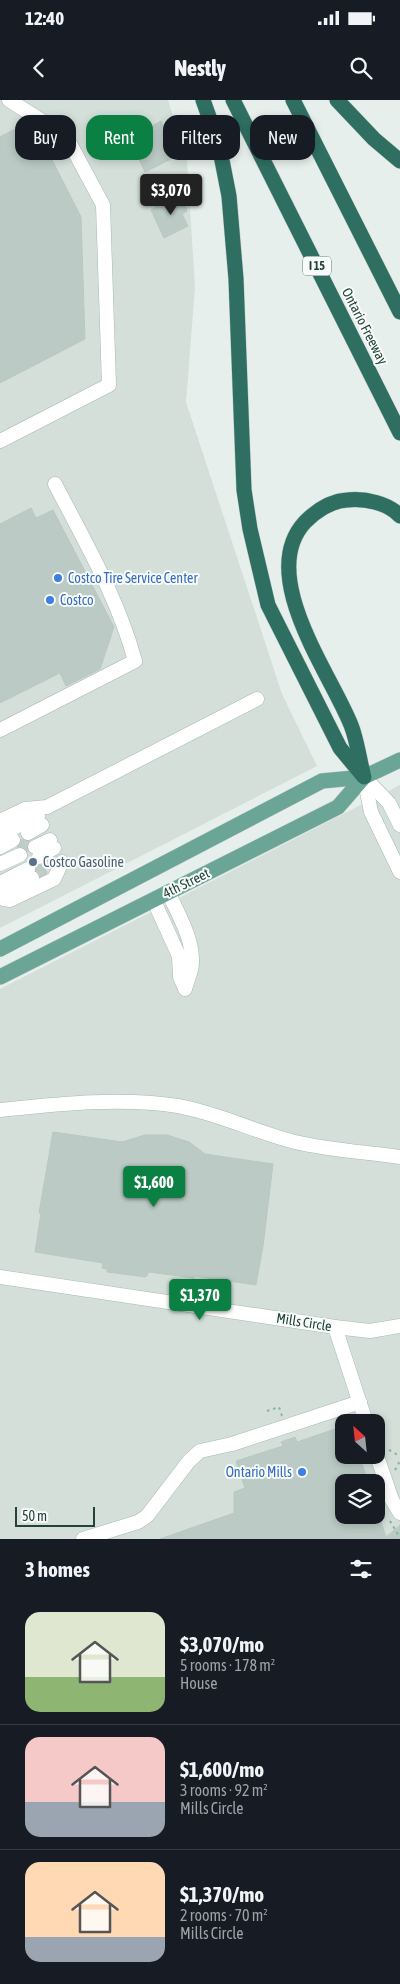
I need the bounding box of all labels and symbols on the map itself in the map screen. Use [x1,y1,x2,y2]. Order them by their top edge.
pin: $3,070 [130,174,212,216]
road number: I 15 [303,257,331,276]
street label: Ontario Freeway [339,285,391,367]
place label: Costco Tire Service Center [68,570,198,586]
marker: Costco Tire Service Center [52,572,64,584]
place label: Costco [60,592,93,608]
marker: Costco [44,594,56,606]
place label: Costco Gasoline [43,854,124,870]
marker: Costco Gasoline [27,856,39,868]
street label: 4th Street [160,865,212,901]
pin: $1,600 [113,1166,195,1208]
pin: $1,370 [159,1278,241,1321]
street label: Mills Circle [275,1310,333,1334]
north arrow [335,1414,385,1464]
place label: Ontario Mills [226,1464,292,1480]
marker: Ontario Mills [296,1466,308,1478]
scale bar [15,1504,95,1527]

